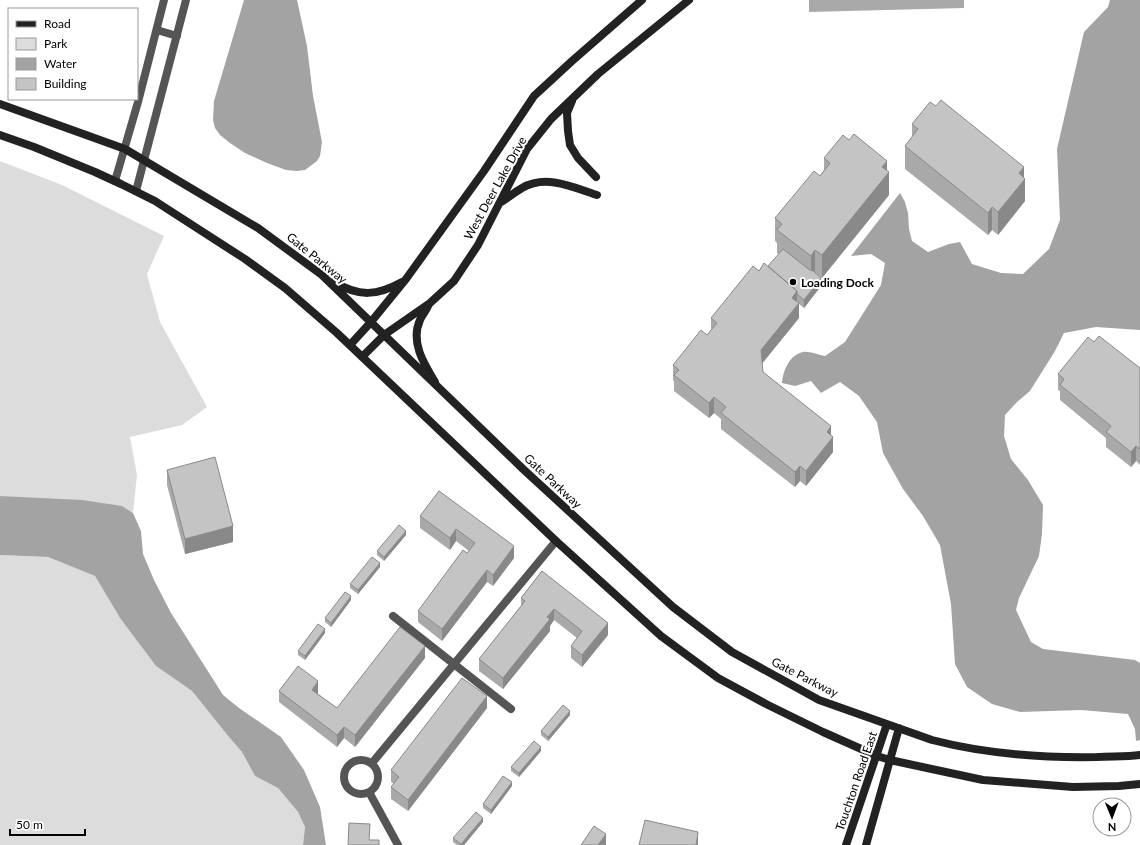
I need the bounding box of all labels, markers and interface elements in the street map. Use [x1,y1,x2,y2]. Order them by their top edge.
legend [8,8,138,100]
text: Road [44,16,71,31]
text: Park [44,36,68,51]
text: Water [44,56,77,71]
text: Building [44,76,87,91]
street label: West Deer Lake Drive [460,134,530,242]
street label: Gate Parkway [284,229,351,287]
place label: Loading Dock [801,275,875,290]
marker: Loading Dock [788,277,798,287]
street label: Gate Parkway [521,451,585,512]
street label: Gate Parkway [769,654,842,701]
street label: Touchton Road East [832,729,880,833]
north arrow [1092,797,1132,837]
scale bar [10,811,85,837]
text: 50 m [16,817,43,832]
text: N [1108,821,1117,834]

